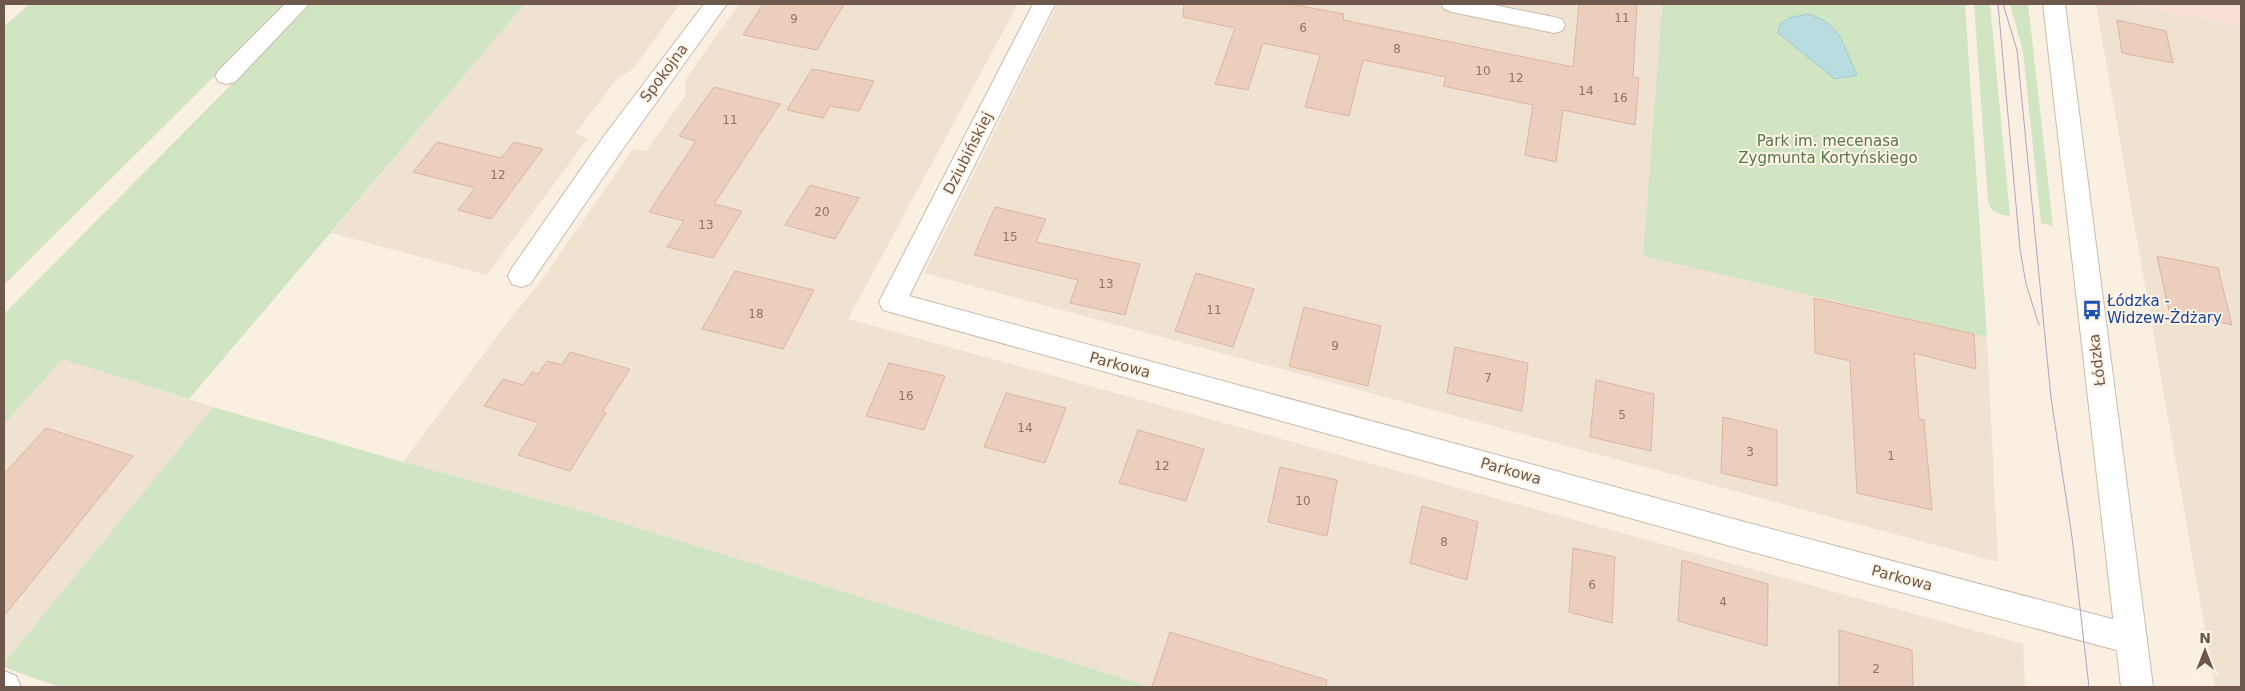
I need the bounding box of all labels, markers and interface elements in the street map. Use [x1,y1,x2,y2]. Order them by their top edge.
house number: 11 [1614,11,1630,25]
house number: 9 [790,12,798,26]
house number: 6 [1299,21,1307,35]
street label: Spokojna [636,40,692,106]
house number: 8 [1393,42,1401,56]
house number: 10 [1475,64,1491,78]
house number: 12 [1508,71,1524,85]
house number: 14 [1578,84,1594,98]
house number: 16 [1612,91,1628,105]
street label: Dziubińskiej [939,109,997,197]
house number: 11 [722,113,738,127]
park label: Park im. mecenasa Zygmunta Kortyńskiego [1738,132,1918,167]
house number: 12 [490,168,506,182]
house number: 20 [814,205,830,219]
house number: 13 [698,218,714,232]
house number: 15 [1002,230,1018,244]
house number: 13 [1098,277,1114,291]
place label: Łódzka - Widzew-Żdżary [2106,292,2222,327]
bus stop icon: Łódzka - Widzew-Żdżary [2081,299,2103,321]
house number: 11 [1206,303,1222,317]
house number: 18 [748,307,764,321]
street label: Łódzka [2085,333,2109,388]
house number: 9 [1331,339,1339,353]
street label: Parkowa [1087,348,1153,382]
house number: 7 [1484,371,1492,385]
house number: 16 [898,389,914,403]
house number: 5 [1618,408,1626,422]
house number: 14 [1017,421,1033,435]
house number: 3 [1746,445,1754,459]
house number: 1 [1887,449,1895,463]
street label: Parkowa [1478,454,1544,488]
house number: 12 [1154,459,1170,473]
house number: 10 [1295,494,1311,508]
house number: 8 [1440,535,1448,549]
street label: Parkowa [1869,561,1935,595]
house number: 6 [1588,578,1596,592]
house number: 4 [1719,595,1727,609]
north arrow [2180,626,2230,676]
text: N [2199,630,2211,646]
house number: 2 [1872,662,1880,676]

